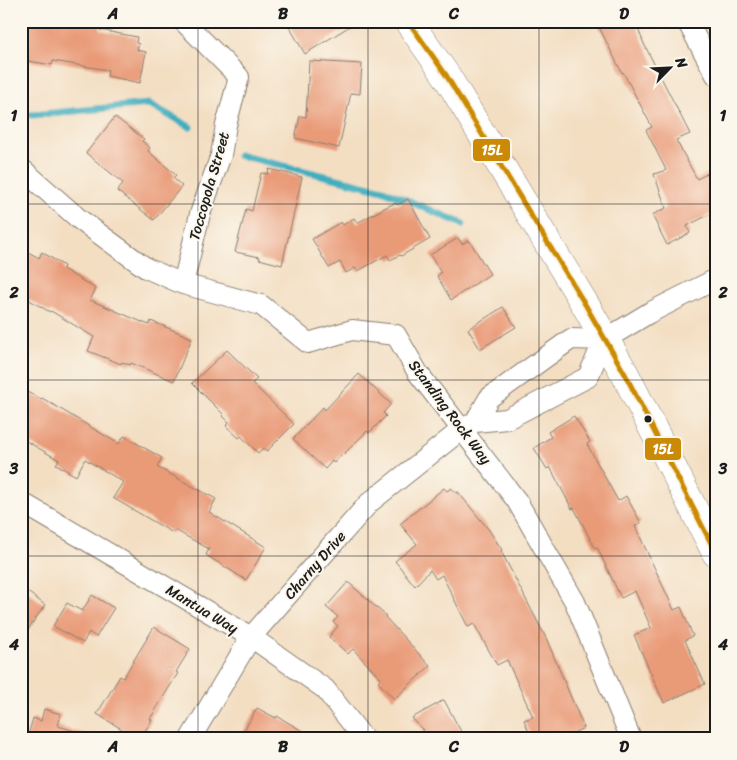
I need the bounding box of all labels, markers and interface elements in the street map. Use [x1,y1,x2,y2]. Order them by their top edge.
text: A [107,0,118,28]
text: B [278,0,289,28]
text: C [448,0,460,28]
text: D [619,0,629,28]
north arrow [644,42,694,92]
text: N [668,52,695,73]
text: 1 [11,101,18,130]
text: 1 [720,101,727,130]
street label: Toccopola Street [181,128,237,243]
line badge: 15L [472,138,511,162]
text: 15L [481,138,503,163]
text: 2 [8,278,19,307]
text: 2 [717,278,728,307]
street label: Standing Rock Way [402,354,498,470]
unlabelled marker [643,414,653,424]
line badge: 15L [644,437,682,461]
text: 15L [652,437,674,462]
text: 3 [9,454,19,483]
text: 3 [718,454,728,483]
street label: Charny Drive [277,524,353,605]
street label: Mantua Way [161,577,244,641]
text: 4 [8,630,19,659]
text: 4 [717,630,728,659]
text: A [107,732,118,760]
text: B [278,732,289,760]
text: C [448,732,460,760]
text: D [619,732,629,760]

